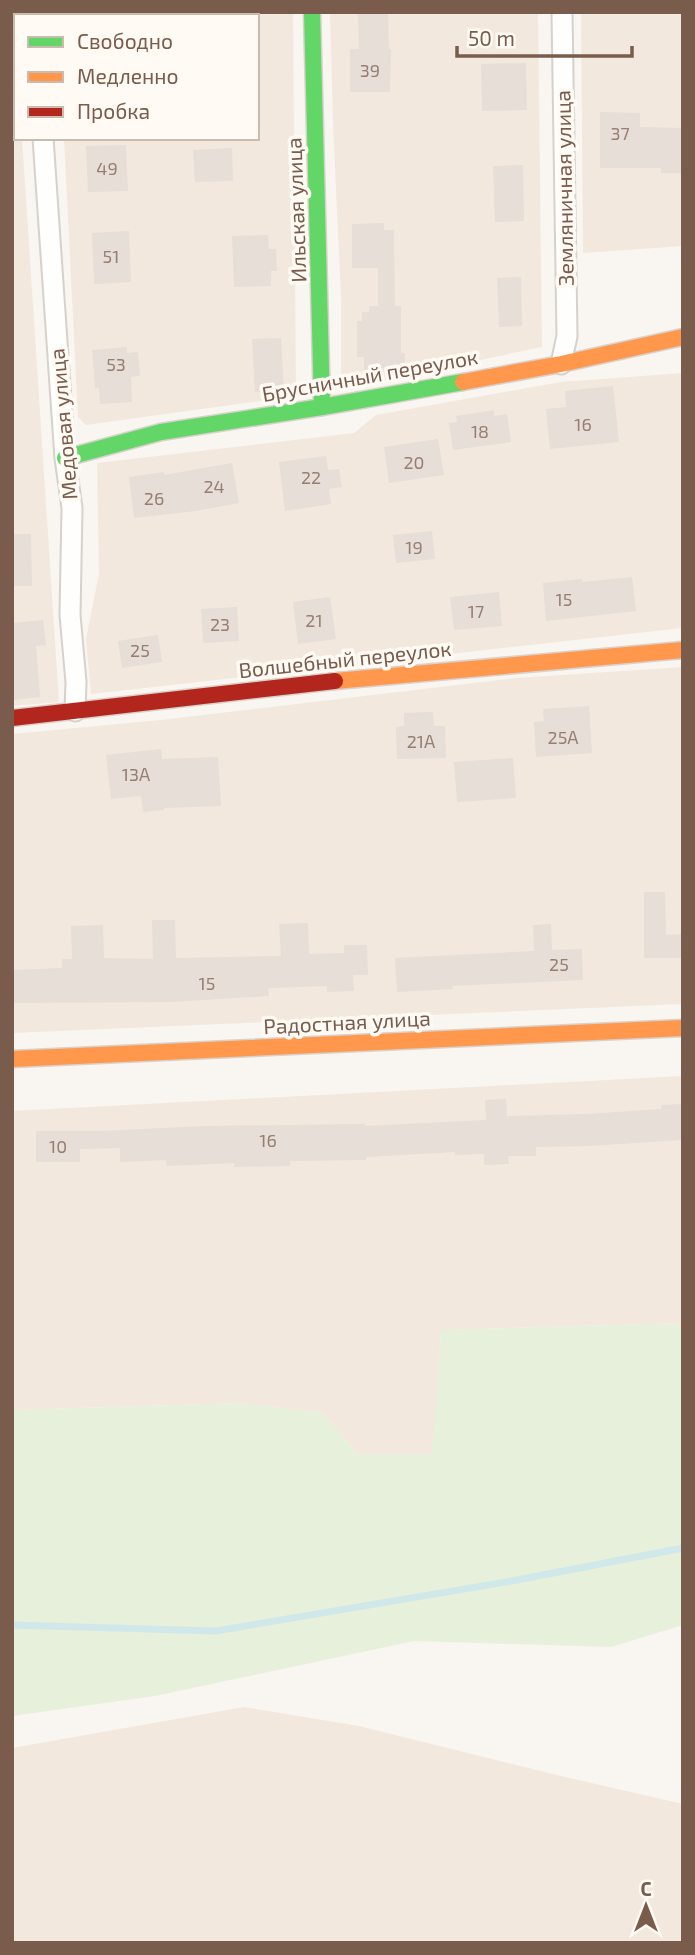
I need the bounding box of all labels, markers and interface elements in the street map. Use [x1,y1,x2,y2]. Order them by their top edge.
legend [14,14,259,140]
scale bar [457,14,632,58]
text: 50 m [468,25,515,50]
text: Свободно [77,28,173,53]
house number: 39 [360,59,380,81]
text: Медленно [77,63,179,88]
street label: Земляничная улица [549,90,579,286]
text: Пробка [77,98,150,123]
house number: 37 [610,122,630,144]
street label: Ильская улица [280,137,312,283]
house number: 49 [96,157,118,179]
house number: 51 [103,245,119,267]
street label: Брусничный переулок [260,343,480,407]
street label: Медовая улица [43,347,83,501]
house number: 53 [106,353,126,375]
house number: 16 [574,413,592,435]
house number: 18 [471,420,489,442]
house number: 20 [404,451,424,473]
house number: 22 [301,466,321,488]
house number: 24 [203,475,225,497]
house number: 26 [144,487,164,509]
house number: 19 [405,536,423,558]
house number: 15 [556,588,572,610]
house number: 17 [468,600,484,622]
house number: 21 [305,609,323,631]
house number: 23 [210,613,230,635]
street label: Волшебный переулок [237,635,453,683]
house number: 25 [130,639,150,661]
house number: 25А [548,726,579,748]
house number: 21А [407,730,436,752]
house number: 13А [122,763,151,785]
house number: 25 [549,953,569,975]
house number: 15 [199,972,215,994]
street label: Радостная улица [263,1005,431,1039]
house number: 16 [259,1129,277,1151]
house number: 10 [49,1135,67,1157]
north arrow [611,1871,681,1941]
text: С [640,1877,652,1900]

